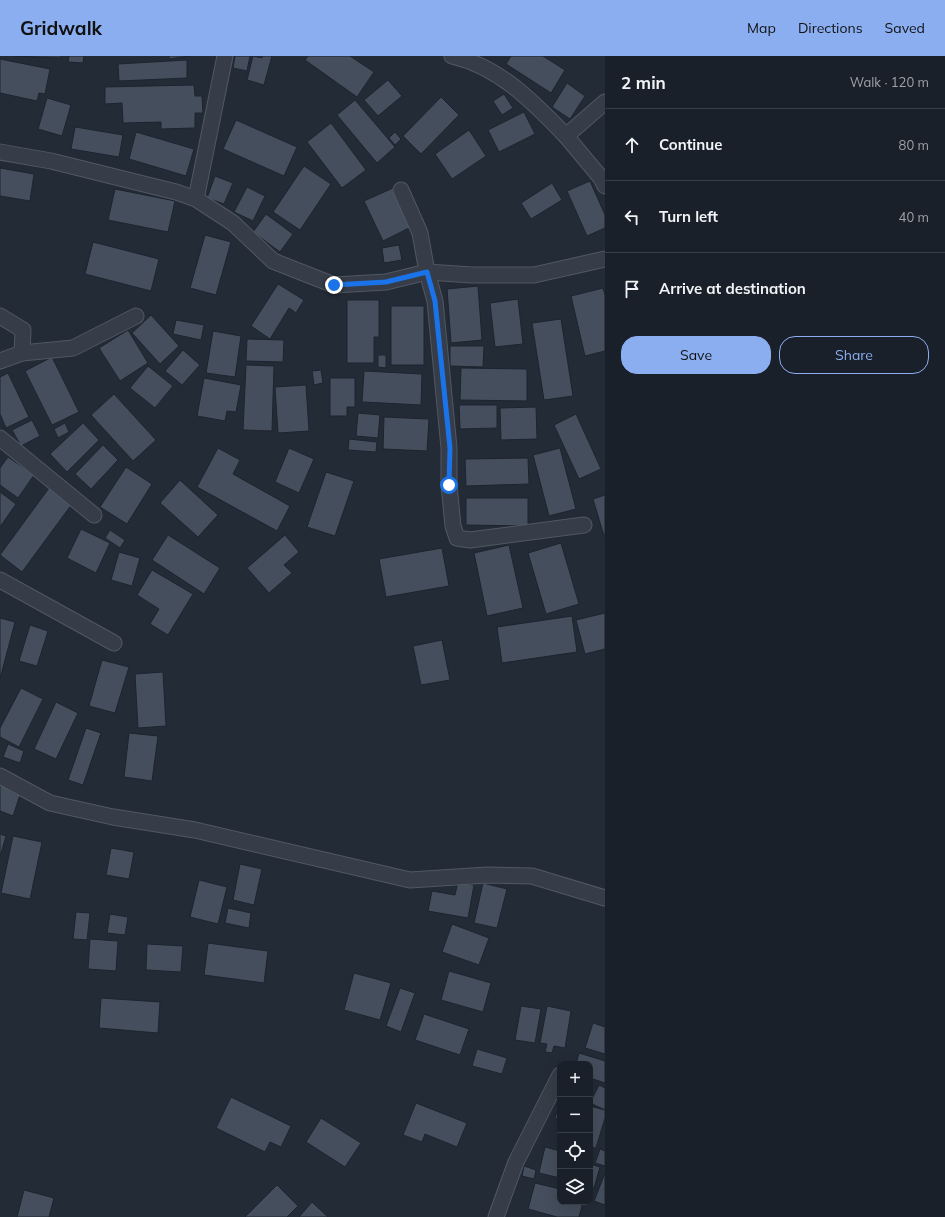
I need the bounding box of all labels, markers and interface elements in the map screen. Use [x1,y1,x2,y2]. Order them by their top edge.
text: Gridwalk [20,16,102,40]
text: Map [747,19,776,37]
text: Directions [798,19,863,37]
text: Saved [885,19,925,37]
text: 2 min [621,72,666,93]
text: Walk · 120 m [850,74,929,90]
icon: ahead [621,134,643,156]
text: Continue [659,135,722,154]
text: 80 m [899,137,929,153]
icon: left [621,206,643,228]
text: Turn left [659,207,718,226]
text: 40 m [899,209,929,225]
route end [325,276,343,294]
icon: arrive [621,278,643,300]
text: Arrive at destination [659,279,806,298]
button: Save [621,336,771,374]
button: Share [779,336,929,374]
route start [440,476,458,494]
map controls [557,1061,593,1205]
button: + [557,1061,593,1097]
button: − [557,1097,593,1133]
button: locate [557,1133,593,1169]
button: layers [557,1169,593,1205]

